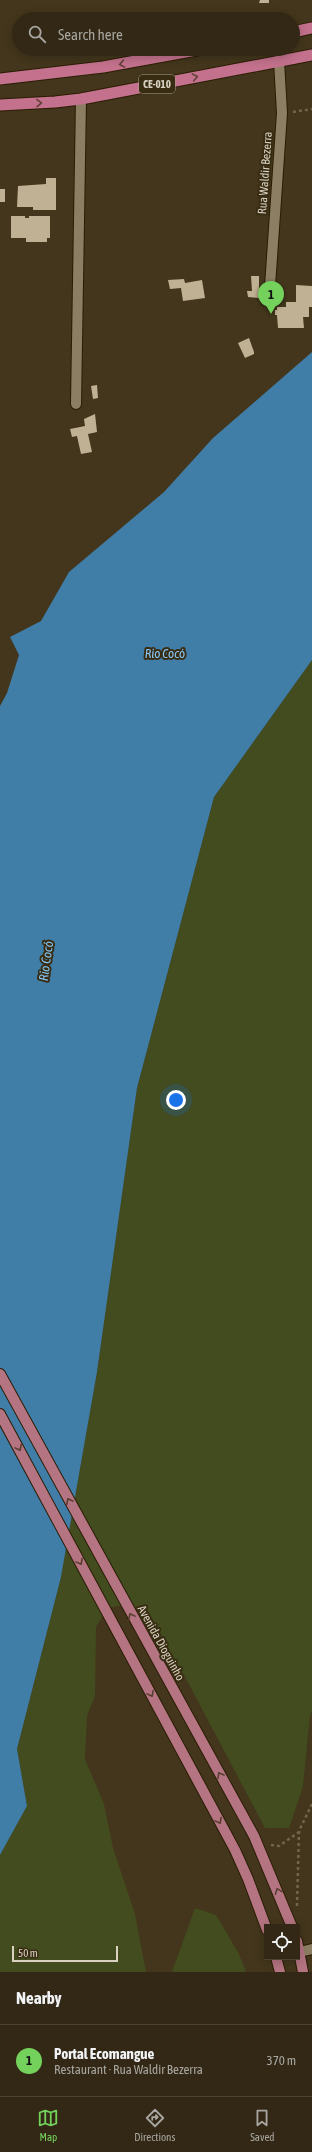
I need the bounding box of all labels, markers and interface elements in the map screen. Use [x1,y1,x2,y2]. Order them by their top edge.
search box [12,12,300,56]
icon: search [26,23,48,45]
text: Search here [58,26,123,43]
one-way arrow [119,59,125,67]
one-way arrow [191,73,198,82]
road number: CE-010 [139,75,175,93]
one-way arrow [36,99,42,107]
street label: Rua Waldir Bezerra [255,131,275,215]
pin: 1 [258,281,284,314]
water label: Rio Cocó [145,646,185,661]
water label: Rio Cocó [36,940,56,982]
your location [166,1090,186,1110]
one-way arrow [14,1444,21,1451]
one-way arrow [67,1498,74,1506]
one-way arrow [76,1558,83,1566]
street label: Avenida Dioguinho [135,1603,188,1683]
one-way arrow [129,1612,136,1620]
one-way arrow [147,1689,154,1697]
one-way arrow [217,1772,224,1779]
one-way arrow [214,1816,222,1824]
one-way arrow [275,1887,283,1894]
map controls [264,1924,300,1960]
button: locate [264,1924,300,1960]
scale bar [12,1944,118,1963]
text: 50 m [18,1947,38,1959]
text: Nearby [16,1988,62,2008]
text: Portal Ecomangue [54,2045,154,2062]
text: 1 [26,2053,32,2068]
text: 370 m [267,2053,296,2068]
text: Restaurant · Rua Waldir Bezerra [54,2062,203,2077]
tab: Map [37,2107,59,2143]
tab: Directions [134,2107,175,2143]
tab: Saved [250,2107,275,2143]

